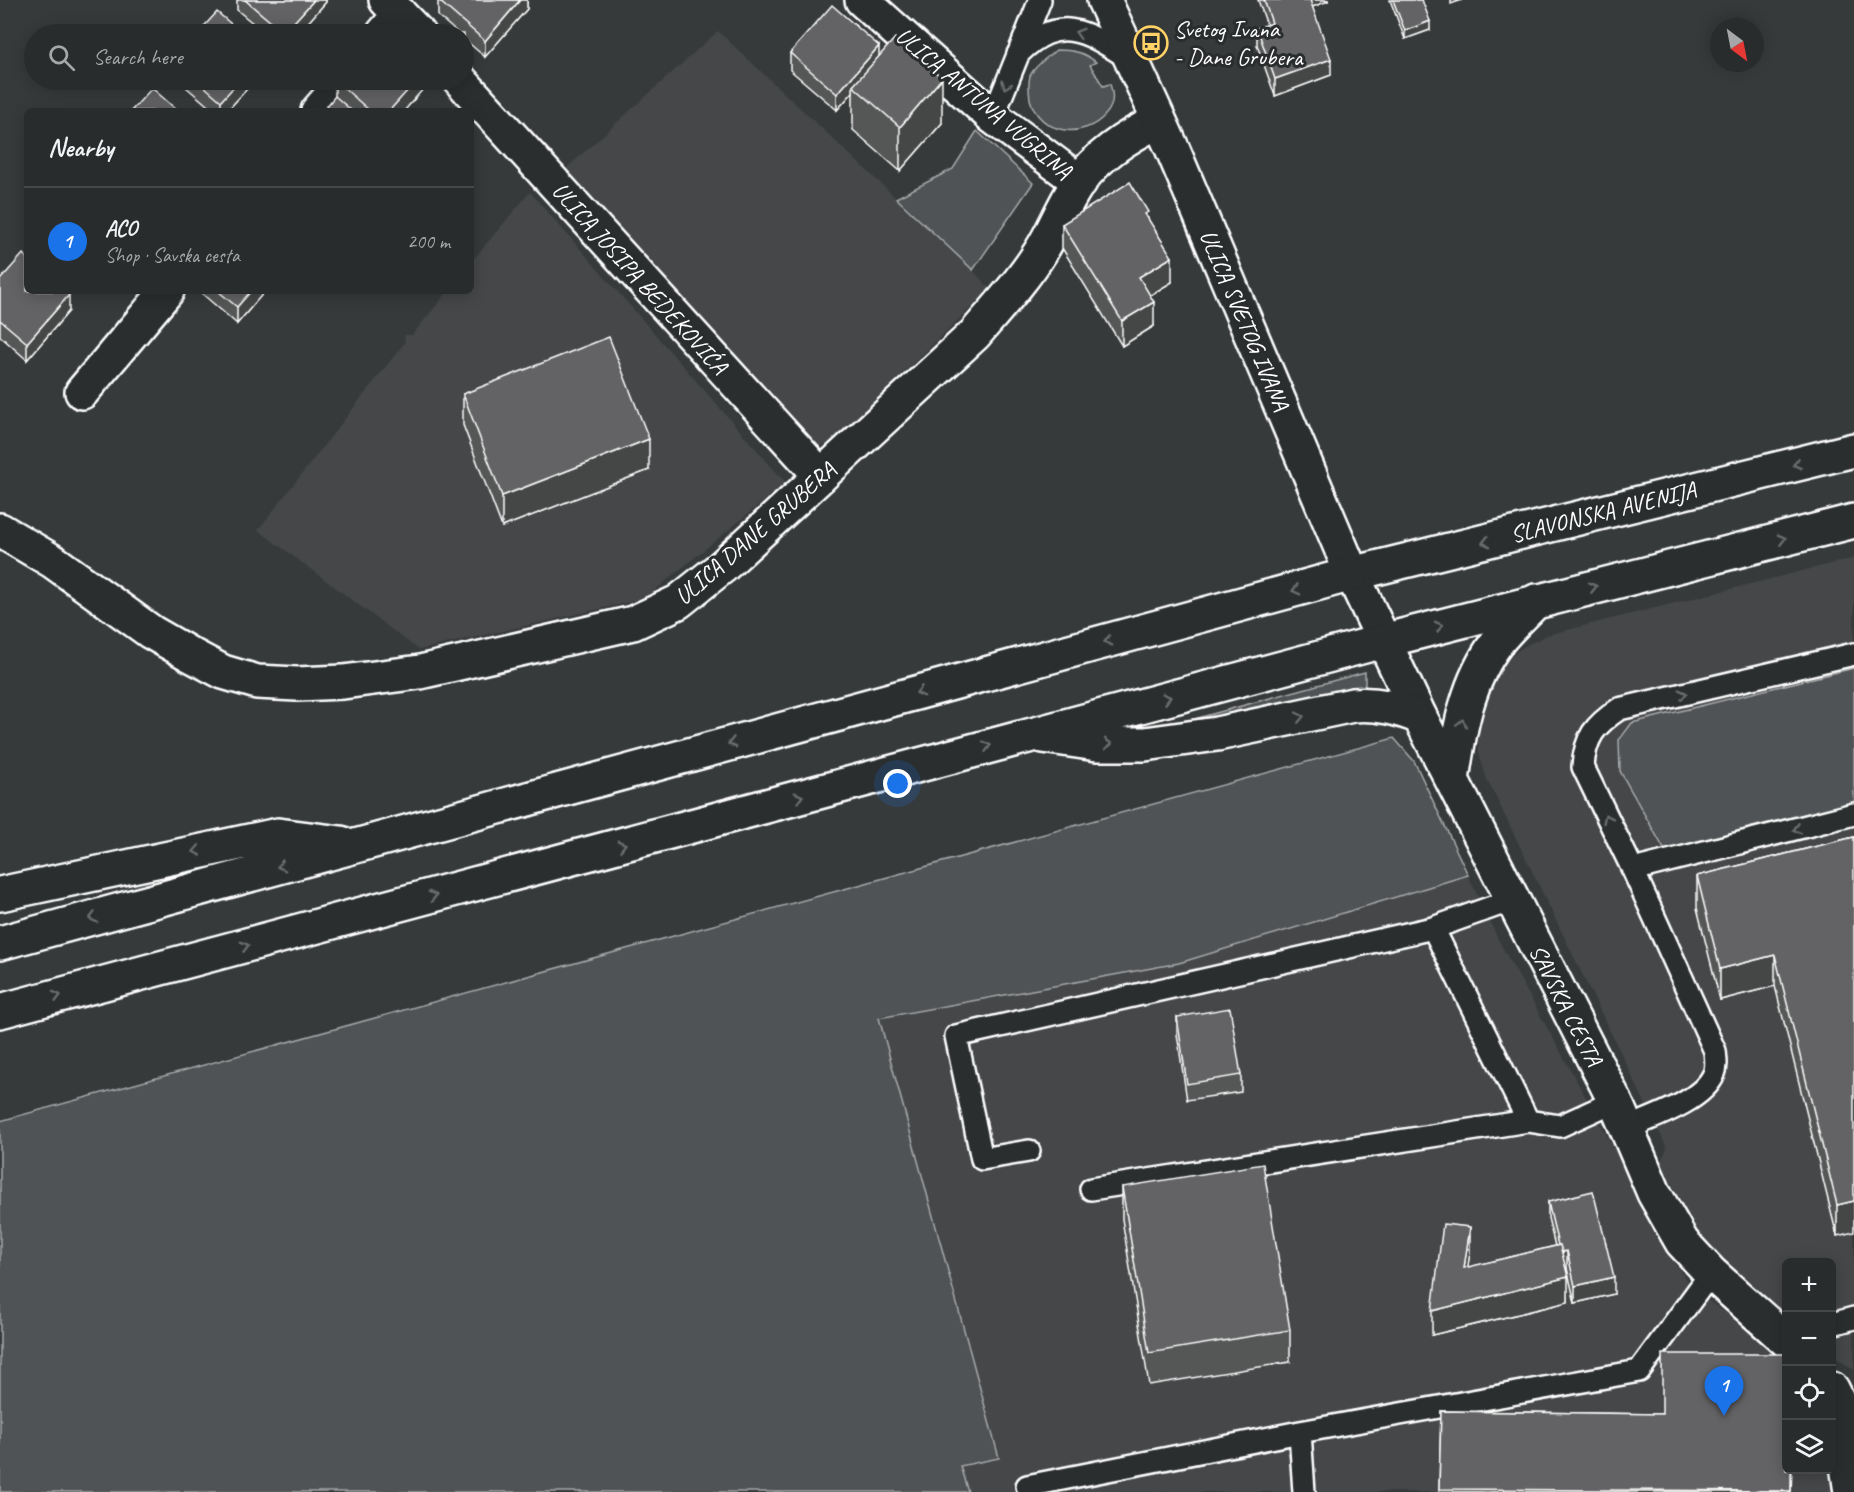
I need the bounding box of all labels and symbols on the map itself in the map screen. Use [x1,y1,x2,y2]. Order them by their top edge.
place label: Svetog Ivana - Dane Grubera [1174,14,1304,72]
north arrow [1710,18,1764,72]
street label: ULICA ANTUNA VUGRINA [890,20,1079,186]
bus stop icon: Svetog Ivana - Dane Grubera [1133,25,1169,61]
one-way arrow [1074,27,1085,40]
one-way arrow [1001,79,1013,90]
street label: ULICA JOSIPA BEDEKOVIĆA [546,176,735,381]
street label: ULICA SVETOG IVANA [1193,225,1297,416]
street label: ULICA DANE GRUBERA [668,454,842,611]
one-way arrow [1792,457,1803,469]
street label: SLAVONSKA AVENIJA [1507,474,1700,550]
one-way arrow [1481,534,1491,547]
one-way arrow [1777,534,1787,547]
one-way arrow [1588,581,1598,594]
one-way arrow [1291,582,1301,595]
one-way arrow [1434,621,1444,633]
one-way arrow [1103,634,1114,646]
one-way arrow [915,685,926,697]
one-way arrow [1678,689,1688,702]
one-way arrow [1162,693,1172,706]
one-way arrow [1295,712,1305,725]
one-way arrow [1455,718,1468,728]
one-way arrow [727,736,737,749]
one-way arrow [1103,738,1112,750]
one-way arrow [981,741,992,753]
your location [883,769,912,798]
one-way arrow [794,792,804,805]
one-way arrow [1603,813,1615,824]
one-way arrow [1792,821,1802,834]
one-way arrow [616,840,627,852]
one-way arrow [192,844,202,857]
one-way arrow [277,859,287,871]
one-way arrow [428,890,438,903]
one-way arrow [88,911,99,923]
street label: SAVSKA CESTA [1523,939,1610,1072]
one-way arrow [239,941,250,953]
one-way arrow [51,991,61,1004]
pin: 1 [1704,1366,1744,1416]

